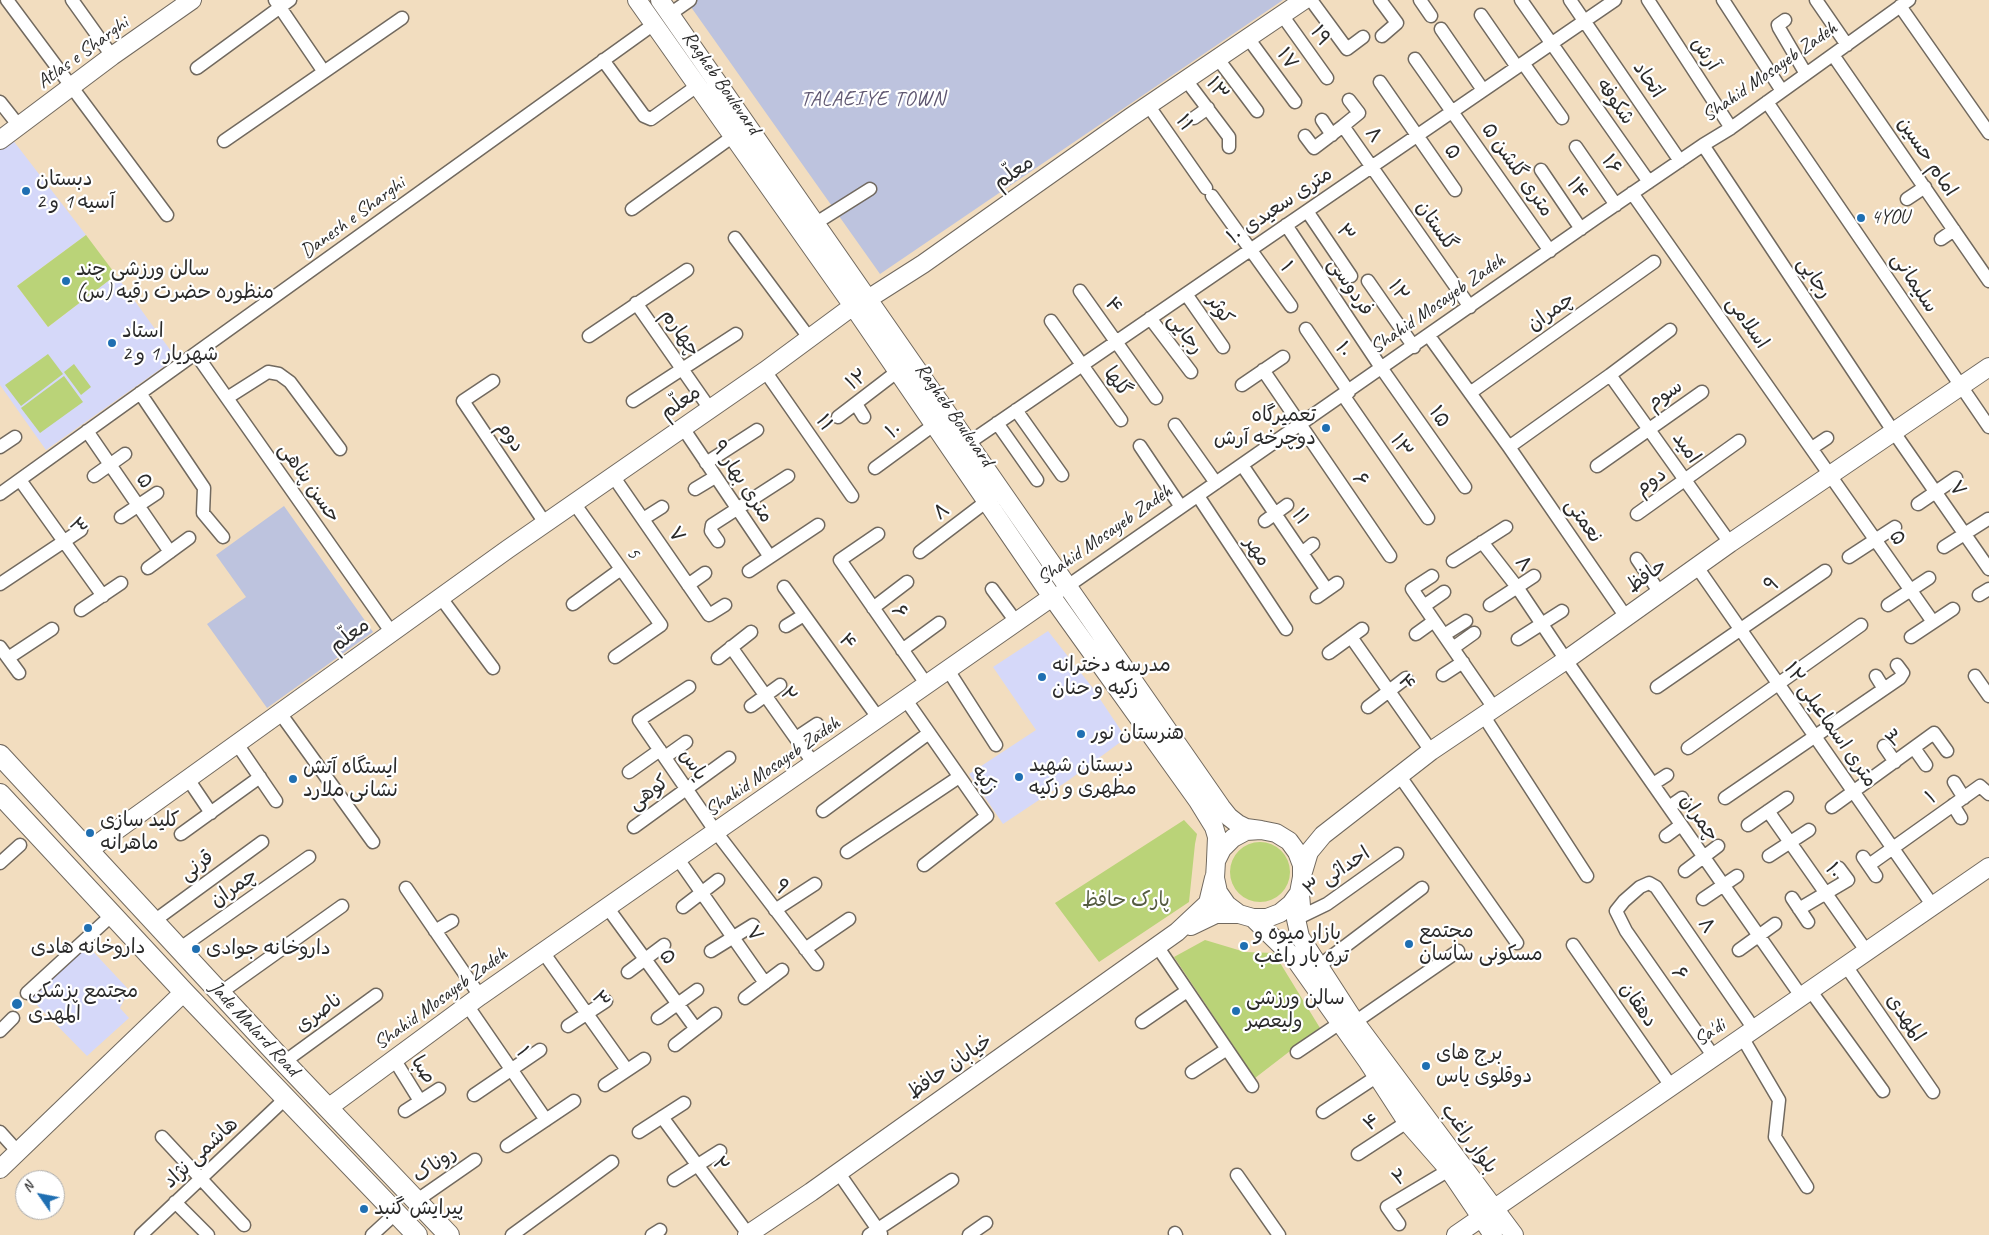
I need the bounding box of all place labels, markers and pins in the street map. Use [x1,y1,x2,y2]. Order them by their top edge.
place label: دبستان آسیه 1 و 2 [36,168,115,215]
marker: دبستان آسیه 1 و 2 [20,185,32,197]
place label: 4YOU [1871,206,1909,230]
marker: 4YOU [1855,212,1867,224]
place label: سالن ورزشی چند منظوره حضرت رقیه (س) [76,258,274,305]
marker: سالن ورزشی چند منظوره حضرت رقیه (س) [60,275,72,287]
place label: استاد شهریار 1 و 2 [122,320,218,367]
marker: استاد شهریار 1 و 2 [106,337,118,349]
place label: تعمیرگاه دوچرخه آرش [1214,404,1316,451]
marker: تعمیرگاه دوچرخه آرش [1320,422,1332,434]
place label: مدرسه دخترانه زکیه و حنان [1052,654,1171,701]
marker: مدرسه دخترانه زکیه و حنان [1036,671,1048,683]
place label: هنرستان نور [1091,722,1184,746]
marker: هنرستان نور [1075,728,1087,740]
place label: دبستان شهید مطهری و زکیه [1029,754,1137,801]
place label: ایستگاه آتش نشانی ملارد [303,756,398,803]
marker: دبستان شهید مطهری و زکیه [1013,771,1025,783]
marker: ایستگاه آتش نشانی ملارد [287,773,299,785]
place label: کلید سازی ماهرانه [100,809,180,856]
marker: کلید سازی ماهرانه [84,827,96,839]
place label: مجتمع مسکونی ساسان [1419,920,1543,967]
marker: داروخانه هادی [82,922,94,934]
place label: بازار میوه و تره بار راغب [1254,922,1349,969]
place label: داروخانه هادی [31,936,145,960]
place label: داروخانه جوادی [206,937,331,961]
marker: مجتمع مسکونی ساسان [1403,938,1415,950]
marker: بازار میوه و تره بار راغب [1238,940,1250,952]
marker: داروخانه جوادی [190,943,202,955]
place label: مجتمع پزشکی المهدی [28,980,138,1027]
place label: سالن ورزشی ولیعصر [1246,987,1345,1034]
marker: مجتمع پزشکی المهدی [10,997,24,1011]
marker: سالن ورزشی ولیعصر [1230,1005,1242,1017]
place label: برج های دوقلوی یاس [1436,1042,1532,1089]
marker: برج های دوقلوی یاس [1420,1060,1432,1072]
place label: پیرایش گنبد [374,1197,464,1221]
marker: پیرایش گنبد [358,1203,370,1215]

